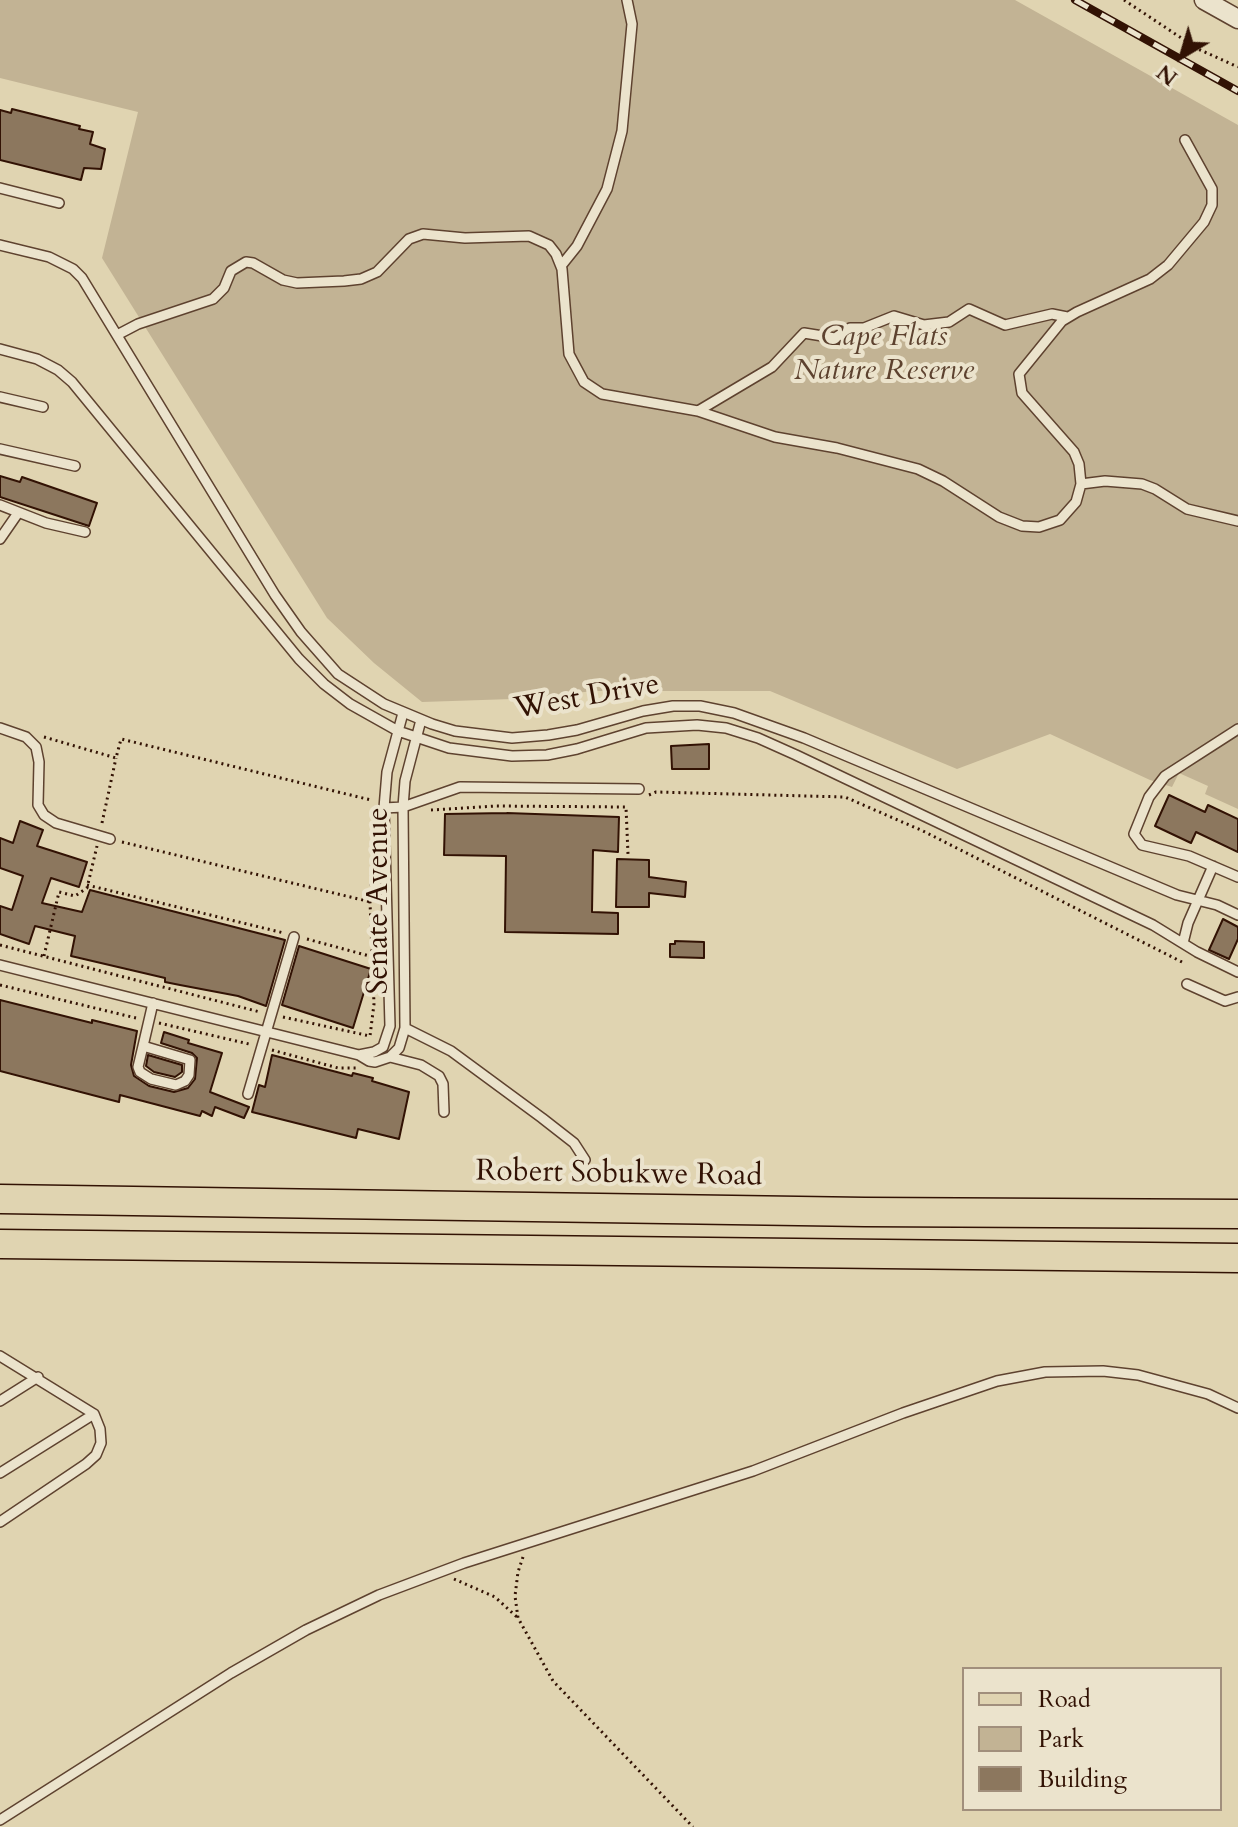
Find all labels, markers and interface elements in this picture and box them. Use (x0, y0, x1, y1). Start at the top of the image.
north arrow (1142, 16, 1222, 96)
text: N (1150, 57, 1184, 93)
park label: Cape Flats Nature Reserve (794, 320, 974, 390)
street label: West Drive (512, 668, 662, 728)
street label: Senate Avenue (362, 807, 398, 995)
street label: Robert Sobukwe Road (475, 1155, 763, 1195)
legend (962, 1667, 1222, 1811)
text: Road (1038, 1683, 1091, 1716)
text: Park (1038, 1723, 1084, 1756)
text: Building (1038, 1763, 1127, 1796)

